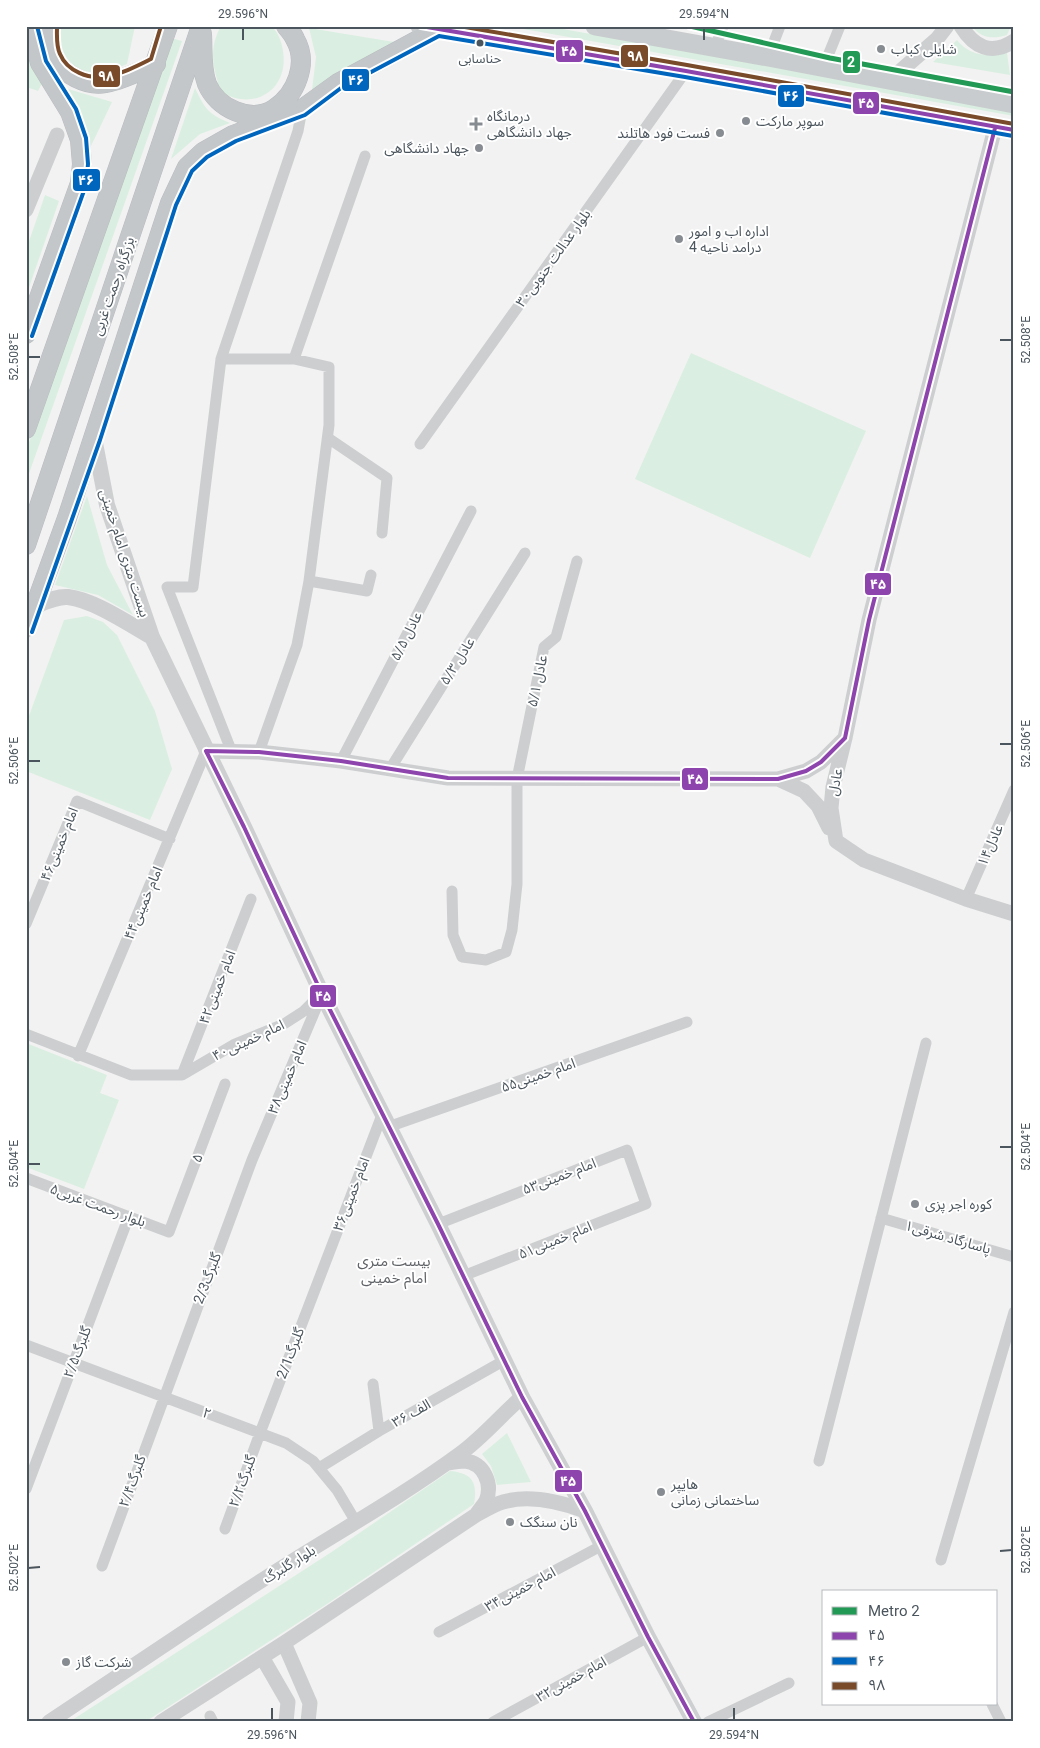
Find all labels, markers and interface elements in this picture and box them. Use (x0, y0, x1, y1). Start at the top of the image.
text: 29.596°N (218, 7, 268, 21)
text: 29.594°N (679, 7, 729, 21)
marker: حناسابی (475, 38, 485, 48)
line badge: ۴۵ (555, 39, 584, 63)
place label: شایلی کباب (891, 41, 957, 58)
text: ۴۵ (561, 43, 577, 59)
marker: شایلی کباب (875, 43, 887, 55)
line badge: ۹۸ (620, 44, 649, 68)
text: ۹۸ (627, 48, 643, 64)
line badge: 2 (842, 50, 861, 74)
place label: حناسابی (459, 51, 502, 67)
text: 2 (847, 54, 855, 70)
line badge: ۹۸ (92, 64, 121, 88)
text: ۹۸ (98, 68, 114, 84)
line badge: ۴۶ (341, 68, 370, 92)
text: ۴۶ (348, 72, 364, 88)
line badge: ۴۶ (777, 84, 805, 108)
text: ۴۶ (783, 88, 799, 104)
line badge: ۴۵ (852, 91, 880, 115)
text: ۴۵ (858, 95, 874, 111)
place label: درمانگاه جهاد دانشگاهی (487, 108, 572, 141)
place label: سوپر مارکت (756, 113, 824, 131)
marker: سوپر مارکت (740, 115, 752, 127)
marker: درمانگاه جهاد دانشگاهی (469, 117, 483, 131)
place label: فست فود هاتلند (617, 125, 710, 142)
marker: فست فود هاتلند (714, 127, 726, 139)
place label: جهاد دانشگاهی (384, 140, 469, 157)
marker: جهاد دانشگاهی (473, 142, 485, 154)
line badge: ۴۶ (72, 168, 101, 192)
text: ۴۶ (78, 172, 94, 188)
street label: بلوار عدالت جنوبی۳۰ (512, 206, 595, 310)
place label: اداره اب و امور درامد ناحیه 4 (688, 223, 769, 256)
marker: اداره اب و امور درامد ناحیه 4 (673, 233, 685, 245)
street label: بزرگراه رحمت غربی (89, 234, 138, 338)
text: 52.508°E (1019, 316, 1033, 364)
text: 52.508°E (7, 333, 21, 381)
street label: بیست متری امام خمینی (94, 487, 153, 620)
line badge: ۴۵ (864, 572, 892, 596)
text: ۴۵ (870, 576, 886, 592)
street label: عادل ۵/۵ (387, 609, 426, 664)
street label: عادل ۵/۳ (436, 634, 479, 688)
street label: عادل ۵/۱ (524, 654, 551, 709)
text: 52.506°E (1019, 720, 1033, 768)
text: 52.506°E (7, 737, 21, 785)
line badge: ۴۵ (681, 767, 709, 791)
street label: عادل (825, 767, 846, 797)
text: ۴۵ (687, 771, 703, 787)
street label: امام خمینی۴۶ (37, 805, 84, 884)
street label: عادل۱۴ (974, 822, 1007, 869)
street label: ۴۴امام خمینی (120, 864, 168, 943)
street label: امام خمینی۴۲ (196, 948, 241, 1027)
line badge: ۴۵ (309, 984, 337, 1008)
text: ۴۵ (315, 988, 331, 1004)
street label: امام خمینی۴۰ (209, 1016, 288, 1066)
street label: امام خمینی۳۸ (264, 1038, 312, 1117)
street label: امام خمینی۵۵ (499, 1055, 578, 1098)
text: 52.504°E (1019, 1123, 1033, 1171)
text: 52.504°E (7, 1140, 21, 1188)
street label: ۵ (188, 1151, 206, 1165)
street label: امام خمینی۳۶ (330, 1155, 375, 1234)
street label: امام خمینی۵۳ (520, 1155, 599, 1200)
street label: بلوار رحمت غربی۵ (48, 1180, 148, 1231)
place label: کوره اجر پزی (925, 1196, 992, 1214)
marker: کوره اجر پزی (909, 1198, 921, 1210)
street label: پاسارگاد شرقی۱ (903, 1217, 993, 1259)
street label: امام خمینی۵۱ (516, 1218, 595, 1265)
street label: 2/3گلبرگ (190, 1250, 225, 1306)
district label: بیست متری امام خمینی (357, 1252, 431, 1289)
street label: گلبرگ۲/۵ (60, 1324, 95, 1380)
street label: 2/1گلبرگ (273, 1325, 308, 1381)
street label: ۳۶ الف (389, 1396, 433, 1430)
street label: ۲ (200, 1404, 214, 1422)
street label: گلبرگ۲/۴ (115, 1453, 150, 1509)
street label: گلبرگ۲/۲ (225, 1453, 260, 1509)
line badge: ۴۵ (554, 1469, 583, 1493)
text: ۴۵ (560, 1473, 576, 1489)
place label: هایپر ساختمانی زمانی (670, 1476, 759, 1509)
marker: هایپر ساختمانی زمانی (655, 1486, 667, 1498)
place label: نان سنگک (520, 1514, 578, 1531)
marker: نان سنگک (504, 1516, 516, 1528)
text: 52.502°E (1019, 1526, 1033, 1574)
street label: بلوار گلبرگ (260, 1542, 319, 1587)
text: 52.502°E (7, 1544, 21, 1592)
street label: امام خمینی۳۴ (482, 1564, 559, 1617)
legend (822, 1590, 998, 1706)
text: Metro 2 (868, 1602, 920, 1620)
text: ۴۵ (868, 1626, 885, 1644)
text: ۴۶ (868, 1652, 885, 1670)
street label: امام خمینی۳۲ (533, 1653, 610, 1707)
place label: شرکت گاز (75, 1654, 132, 1671)
marker: شرکت گاز (60, 1656, 72, 1668)
text: ۹۸ (868, 1676, 886, 1694)
text: 29.596°N (247, 1728, 297, 1742)
text: 29.594°N (709, 1728, 759, 1742)

